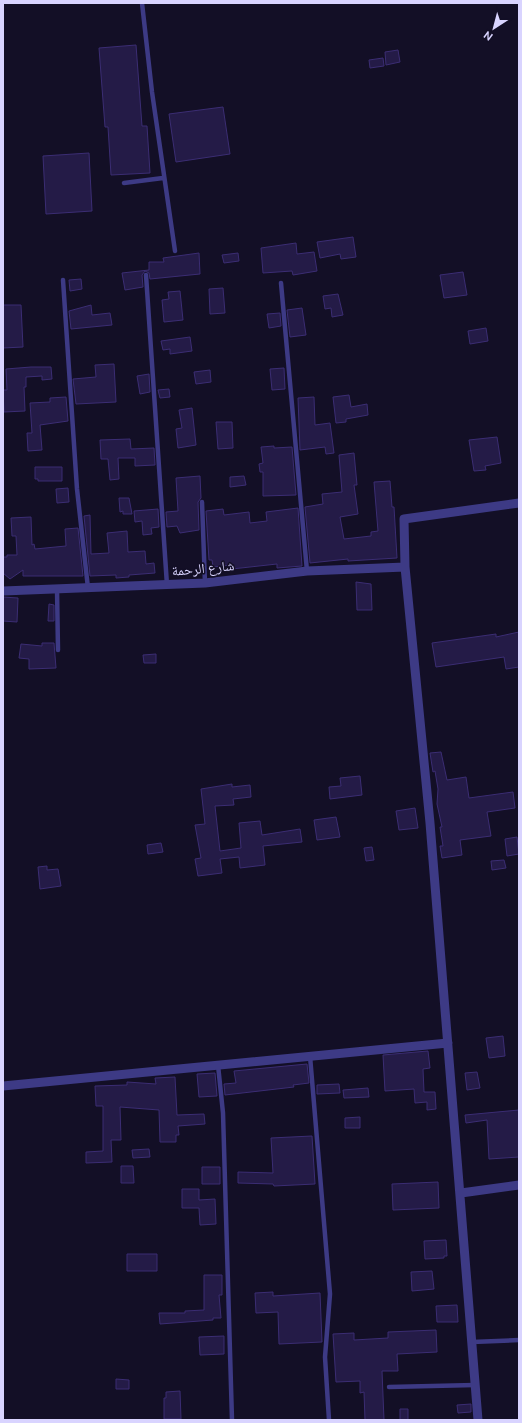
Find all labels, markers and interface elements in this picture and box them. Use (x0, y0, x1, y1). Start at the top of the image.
north arrow (474, 8, 514, 48)
text: N (481, 29, 495, 43)
street label: شارع الرحمة (171, 557, 235, 581)

